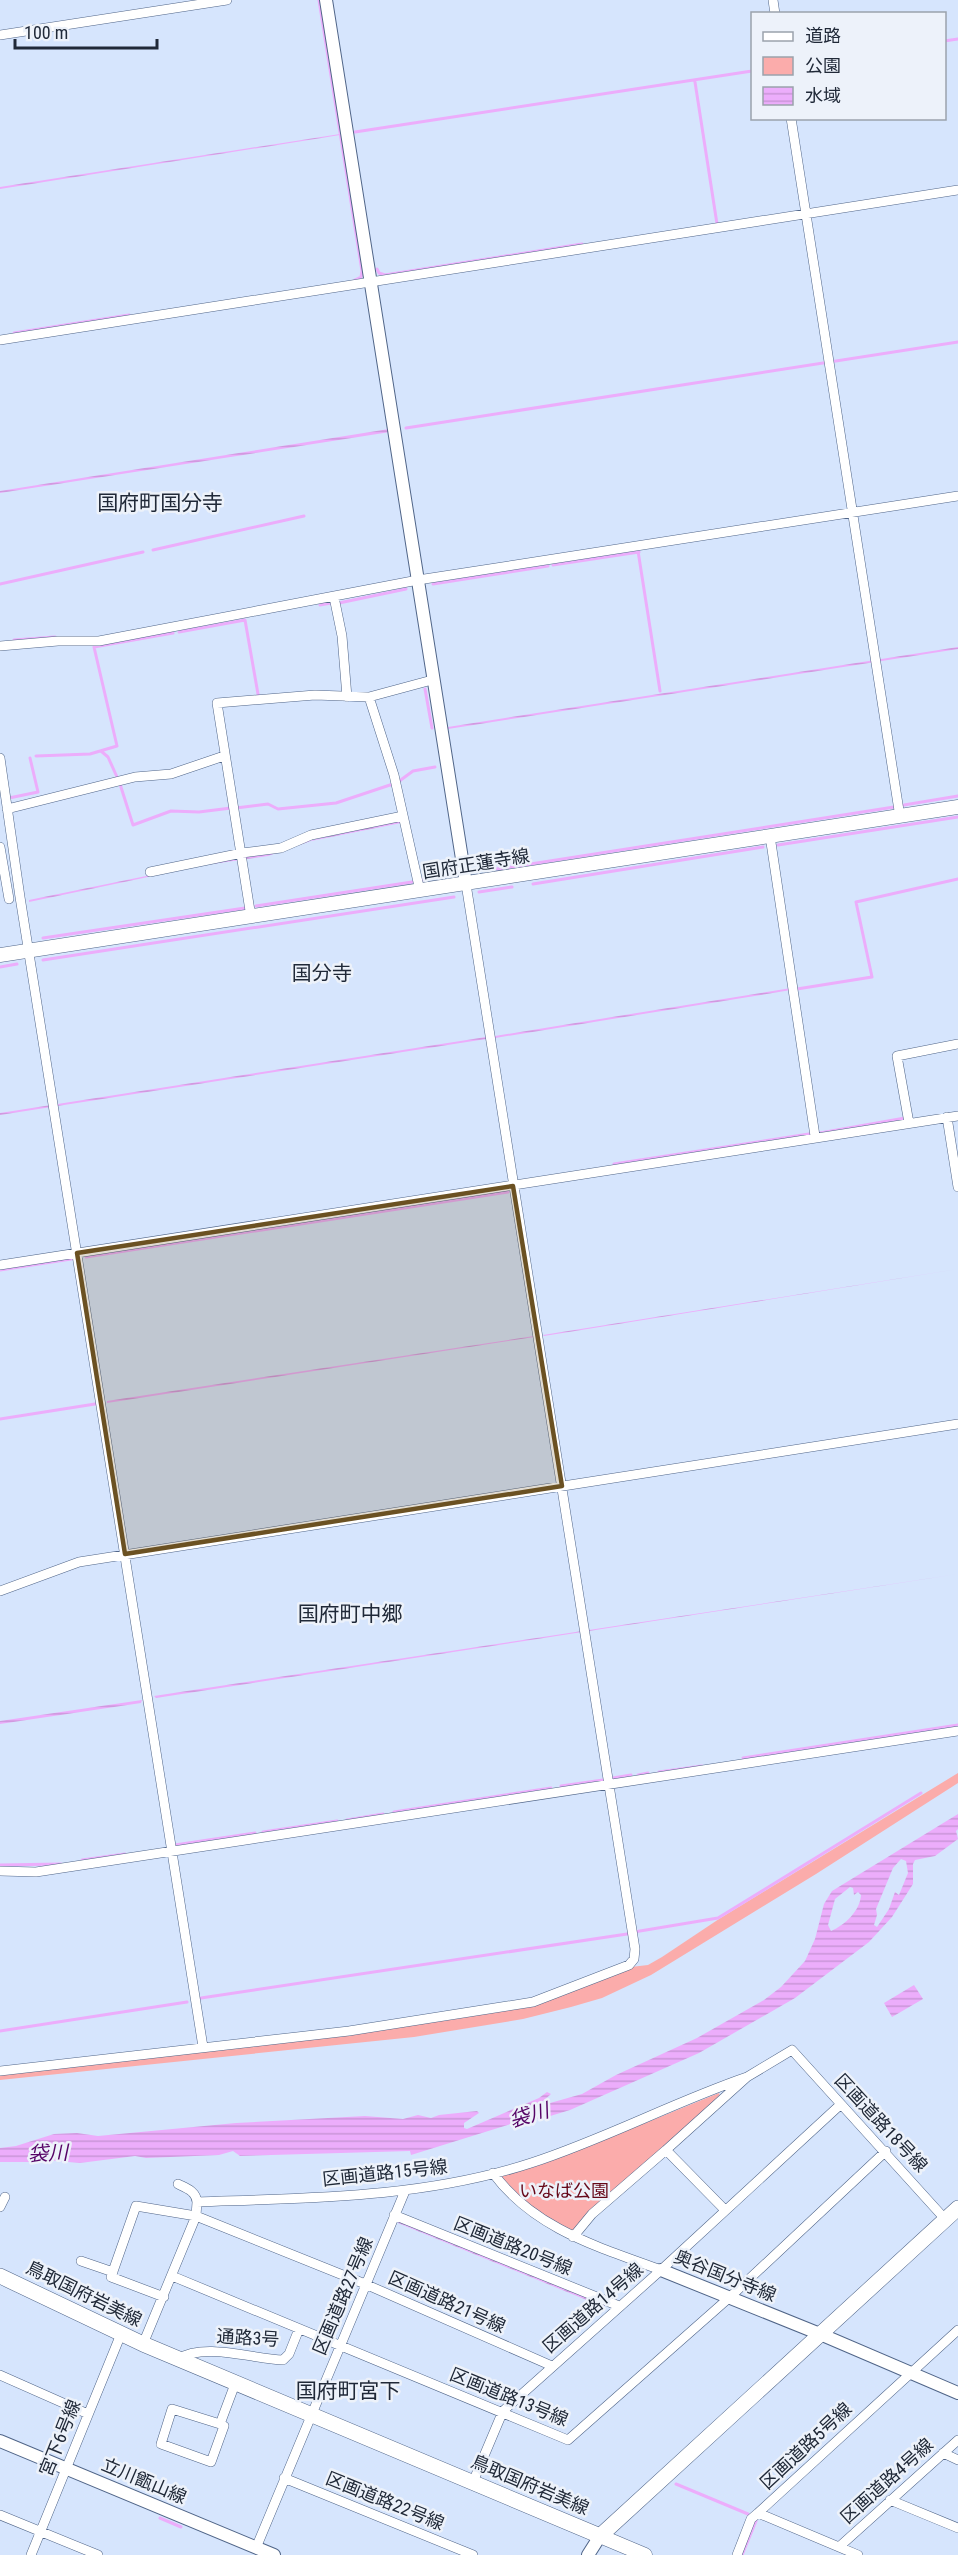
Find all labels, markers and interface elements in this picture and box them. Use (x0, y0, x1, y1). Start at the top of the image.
scale bar (15, 12, 158, 50)
legend (751, 12, 946, 120)
text: 100 m (24, 22, 68, 43)
text: 道路 (805, 25, 841, 46)
text: 公園 (805, 55, 841, 76)
text: 水域 (805, 85, 841, 106)
district label: 国府町国分寺 (97, 491, 223, 515)
street label: 国府正蓮寺線 (421, 845, 531, 882)
district label: 国分寺 (292, 961, 352, 985)
district label: 国府町中郷 (298, 1602, 403, 1626)
street label: 区画道路18号線 (831, 2070, 932, 2176)
water label: 袋川 (506, 2097, 553, 2132)
water label: 袋川 (28, 2140, 70, 2166)
street label: 区画道路15号線 (321, 2155, 449, 2190)
park label: いなば公園 (519, 2180, 609, 2201)
street label: 区画道路20号線 (451, 2212, 575, 2279)
street label: 区画道路27号線 (308, 2234, 377, 2358)
street label: 奥谷国分寺線 (671, 2246, 779, 2306)
street label: 鳥取国府岩美線 (23, 2256, 145, 2331)
street label: 区画道路14号線 (538, 2258, 647, 2357)
street label: 区画道路21号線 (385, 2266, 509, 2337)
street label: 通路3号 (216, 2325, 280, 2350)
street label: 区画道路13号線 (447, 2363, 571, 2430)
district label: 国府町宮下 (296, 2379, 401, 2403)
street label: 宮下6号線 (35, 2396, 84, 2479)
street label: 区画道路5号線 (756, 2398, 856, 2493)
street label: 区画道路4号線 (836, 2434, 937, 2528)
street label: 鳥取国府岩美線 (468, 2450, 592, 2519)
street label: 立川甑山線 (99, 2453, 190, 2508)
street label: 区画道路22号線 (323, 2467, 447, 2534)

